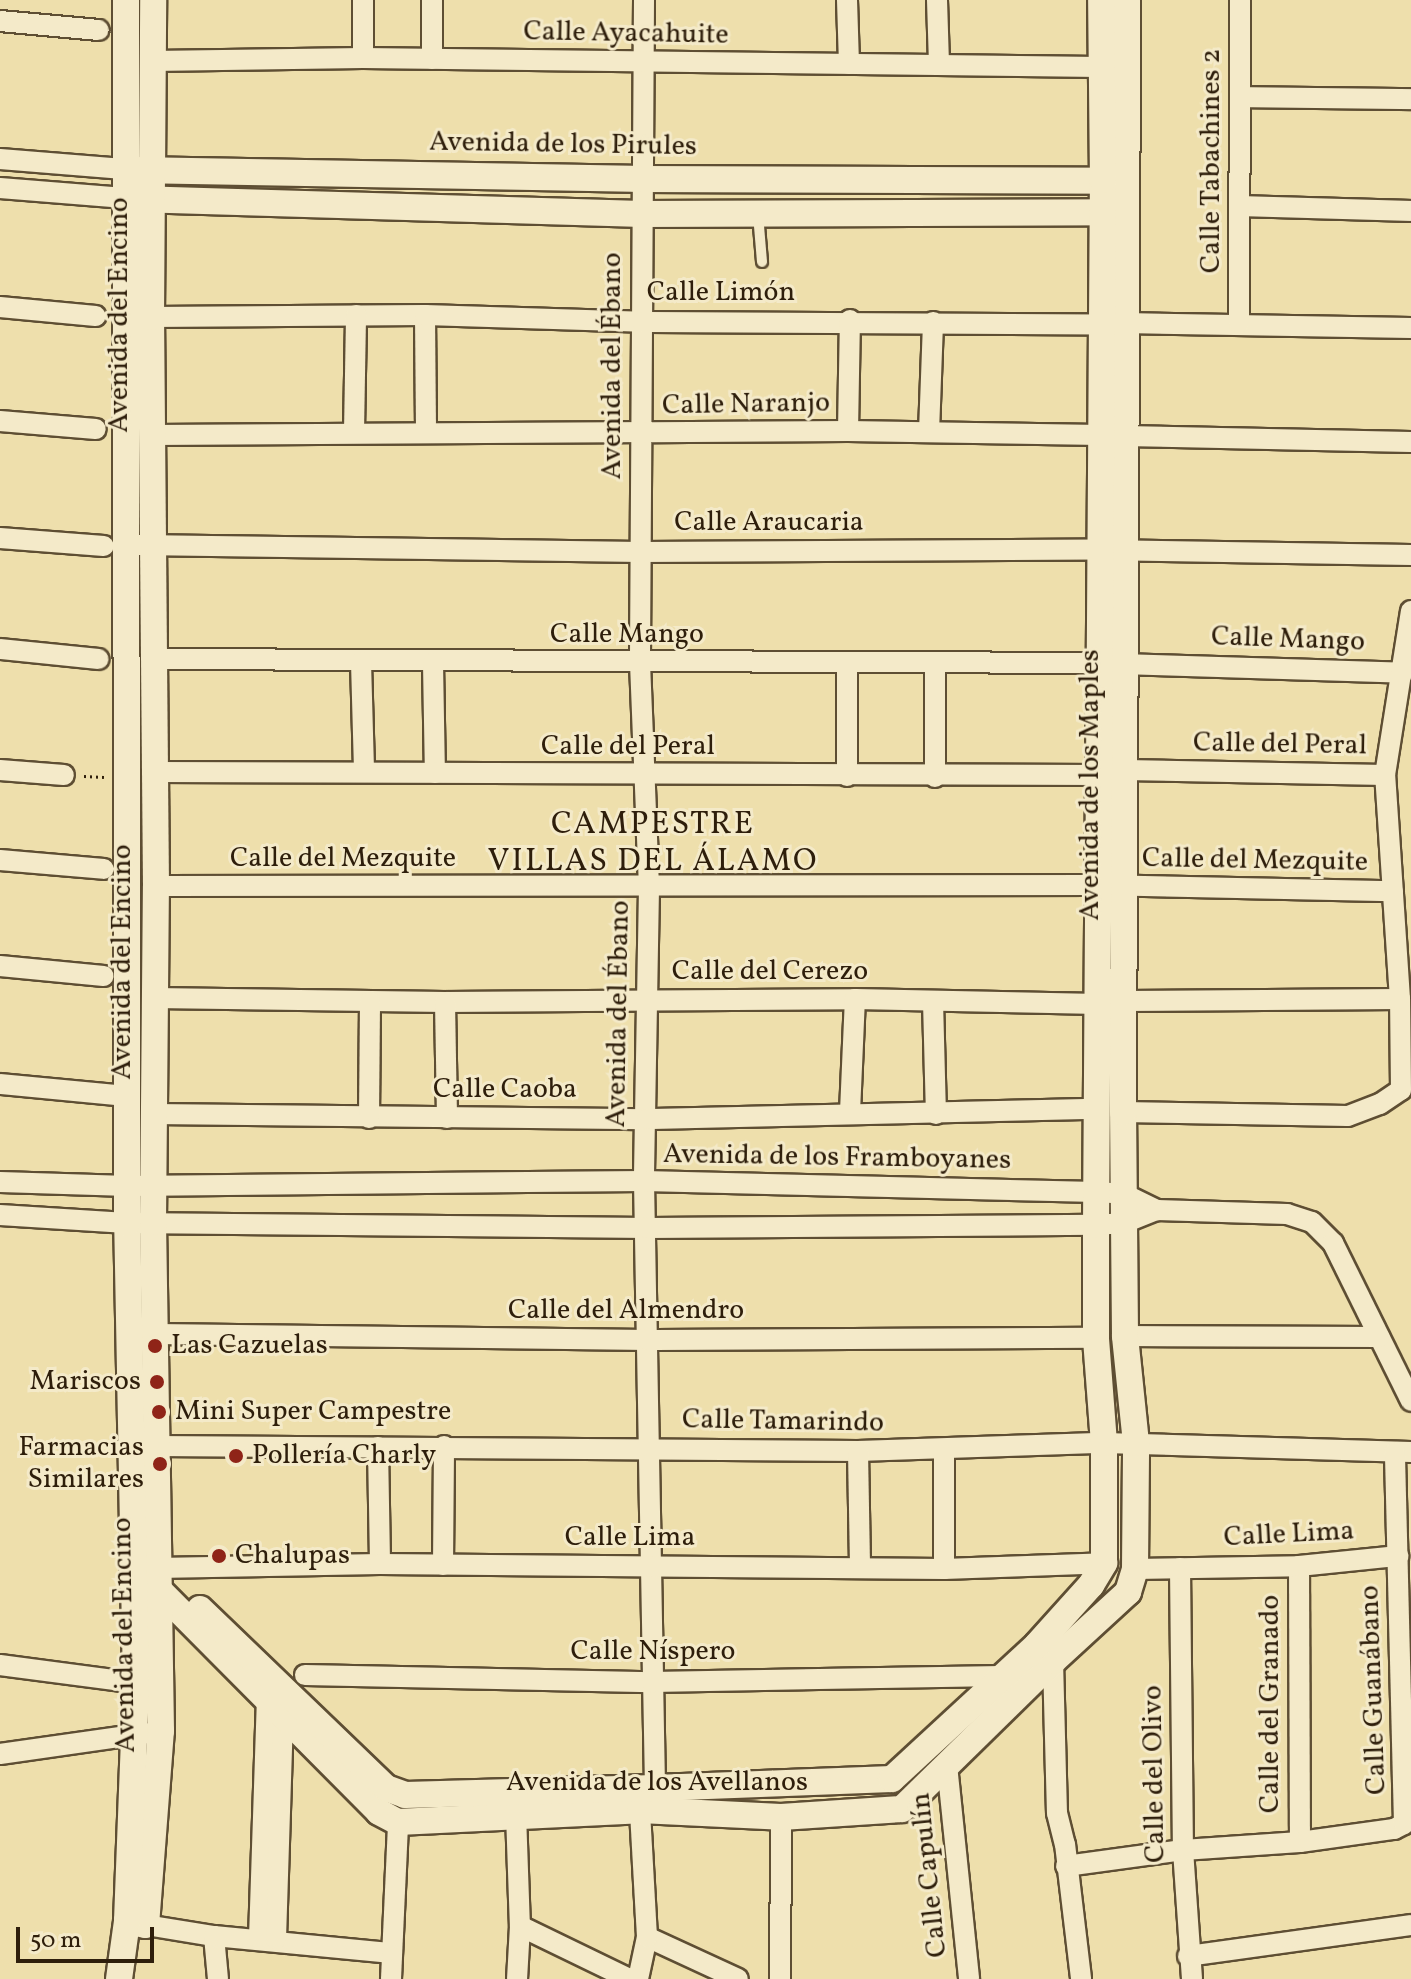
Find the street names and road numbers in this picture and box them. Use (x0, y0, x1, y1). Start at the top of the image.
street label: Calle Ayacahuite (523, 15, 729, 53)
street label: Calle Tabachines 2 (1195, 48, 1229, 274)
street label: Avenida de los Pirules (429, 126, 697, 164)
street label: Avenida del Encino (103, 197, 137, 433)
street label: Avenida del Ébano (596, 252, 630, 480)
street label: Calle Limón (647, 276, 795, 310)
street label: Calle Naranjo (662, 387, 830, 423)
street label: Calle Araucaria (674, 506, 864, 540)
street label: Calle Mango (550, 618, 704, 652)
street label: Calle Mango (1211, 621, 1365, 659)
street label: Avenida de los Maples (1074, 649, 1108, 921)
street label: Calle del Peral (1193, 727, 1367, 763)
street label: Calle del Peral (541, 730, 715, 764)
street label: Calle del Mezquite (230, 842, 456, 876)
street label: Calle del Mezquite (1142, 842, 1368, 880)
street label: Avenida del Encino (106, 844, 140, 1080)
street label: Avenida del Ébano (600, 900, 638, 1128)
street label: Calle del Cerezo (672, 955, 868, 989)
street label: Calle Caoba (433, 1073, 577, 1107)
street label: Avenida de los Framboyanes (663, 1138, 1011, 1178)
street label: Calle del Almendro (508, 1294, 744, 1328)
street label: Calle Tamarindo (681, 1403, 885, 1441)
street label: Calle Lima (1223, 1515, 1355, 1555)
street label: Avenida del Encino (106, 1517, 144, 1753)
street label: Calle Lima (565, 1521, 695, 1555)
street label: Calle Guanábano (1354, 1585, 1394, 1795)
street label: Calle del Granado (1254, 1595, 1288, 1813)
street label: Calle Níspero (571, 1635, 735, 1669)
street label: Calle del Olivo (1137, 1685, 1173, 1863)
street label: Avenida de los Avellanos (506, 1766, 808, 1800)
street label: Calle Capulín (905, 1791, 955, 1959)

